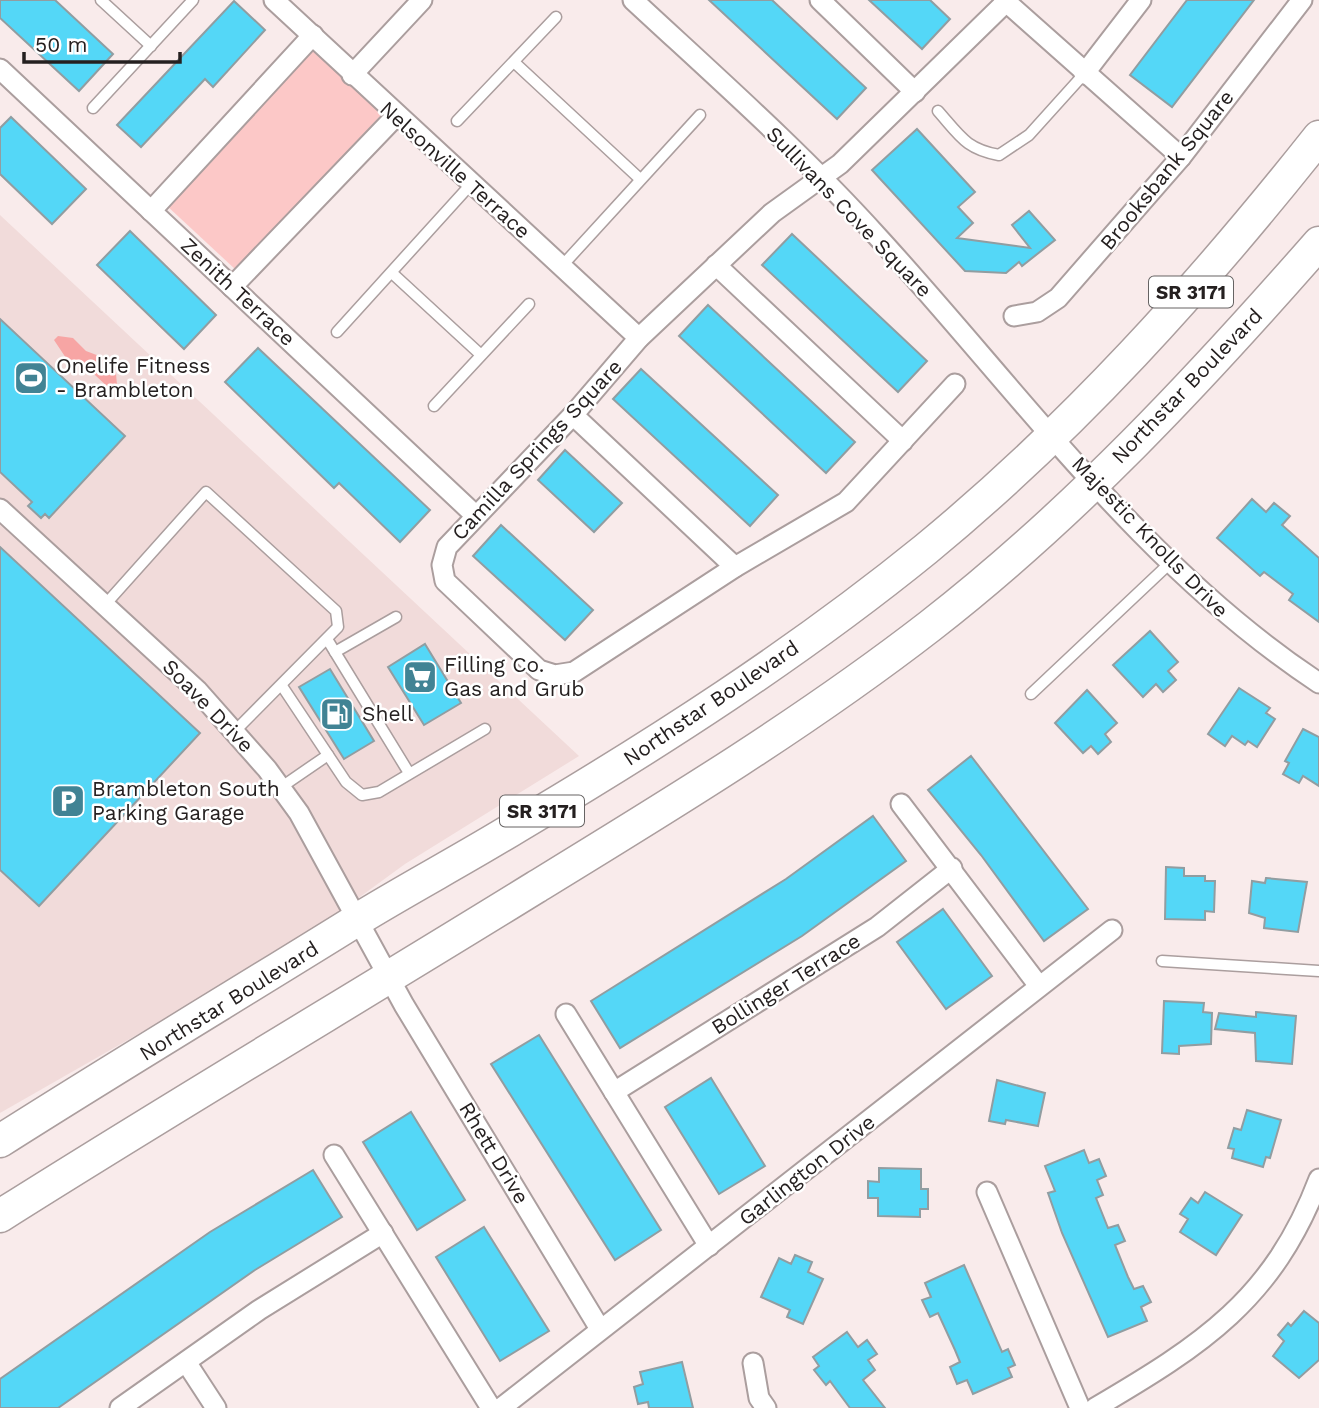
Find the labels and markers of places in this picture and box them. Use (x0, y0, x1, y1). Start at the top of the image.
place label: Onelife Fitness - Brambleton (56, 353, 210, 402)
sports icon: Onelife Fitness - Brambleton (12, 359, 50, 397)
place label: Filling Co. Gas and Grub (444, 652, 584, 701)
supermarket icon: Filling Co. Gas and Grub (401, 658, 439, 696)
fuel station icon: Shell (318, 695, 356, 733)
place label: Shell (362, 701, 414, 726)
place label: Brambleton South Parking Garage (92, 776, 280, 825)
parking icon: Brambleton South Parking Garage (49, 782, 87, 820)

